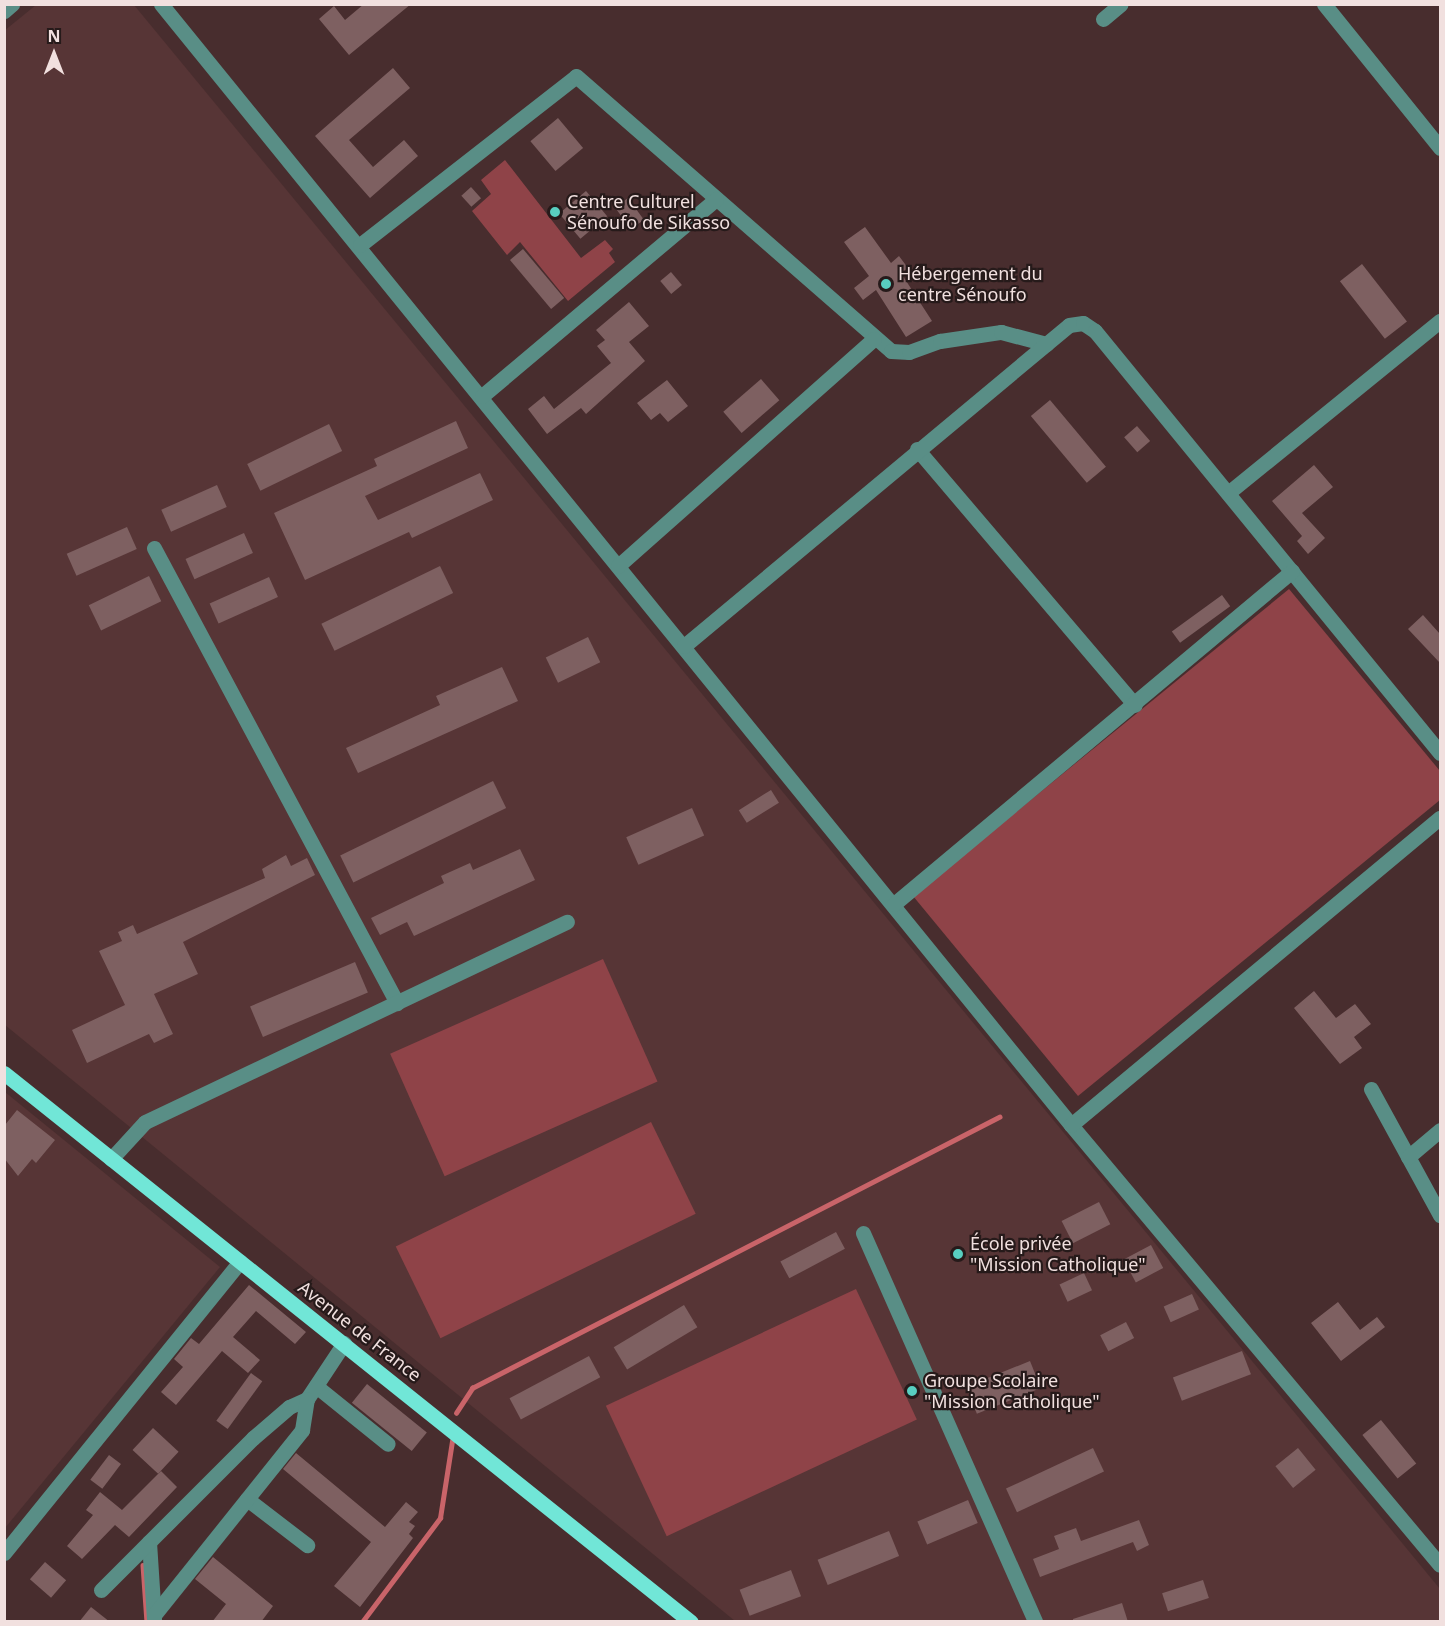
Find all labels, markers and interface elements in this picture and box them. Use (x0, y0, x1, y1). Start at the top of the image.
north arrow (24, 24, 84, 84)
text: N (47, 25, 61, 47)
place label: Centre Culturel Sénoufo de Sikasso (567, 191, 730, 234)
marker: Centre Culturel Sénoufo de Sikasso (548, 205, 562, 219)
place label: Hébergement du centre Sénoufo (898, 263, 1043, 306)
marker: Hébergement du centre Sénoufo (879, 277, 893, 291)
place label: École privée "Mission Catholique" (970, 1233, 1146, 1276)
marker: École privée "Mission Catholique" (951, 1247, 965, 1261)
street label: Avenue de France (294, 1276, 426, 1386)
place label: Groupe Scolaire "Mission Catholique" (924, 1370, 1100, 1412)
marker: Groupe Scolaire "Mission Catholique" (905, 1384, 919, 1398)

